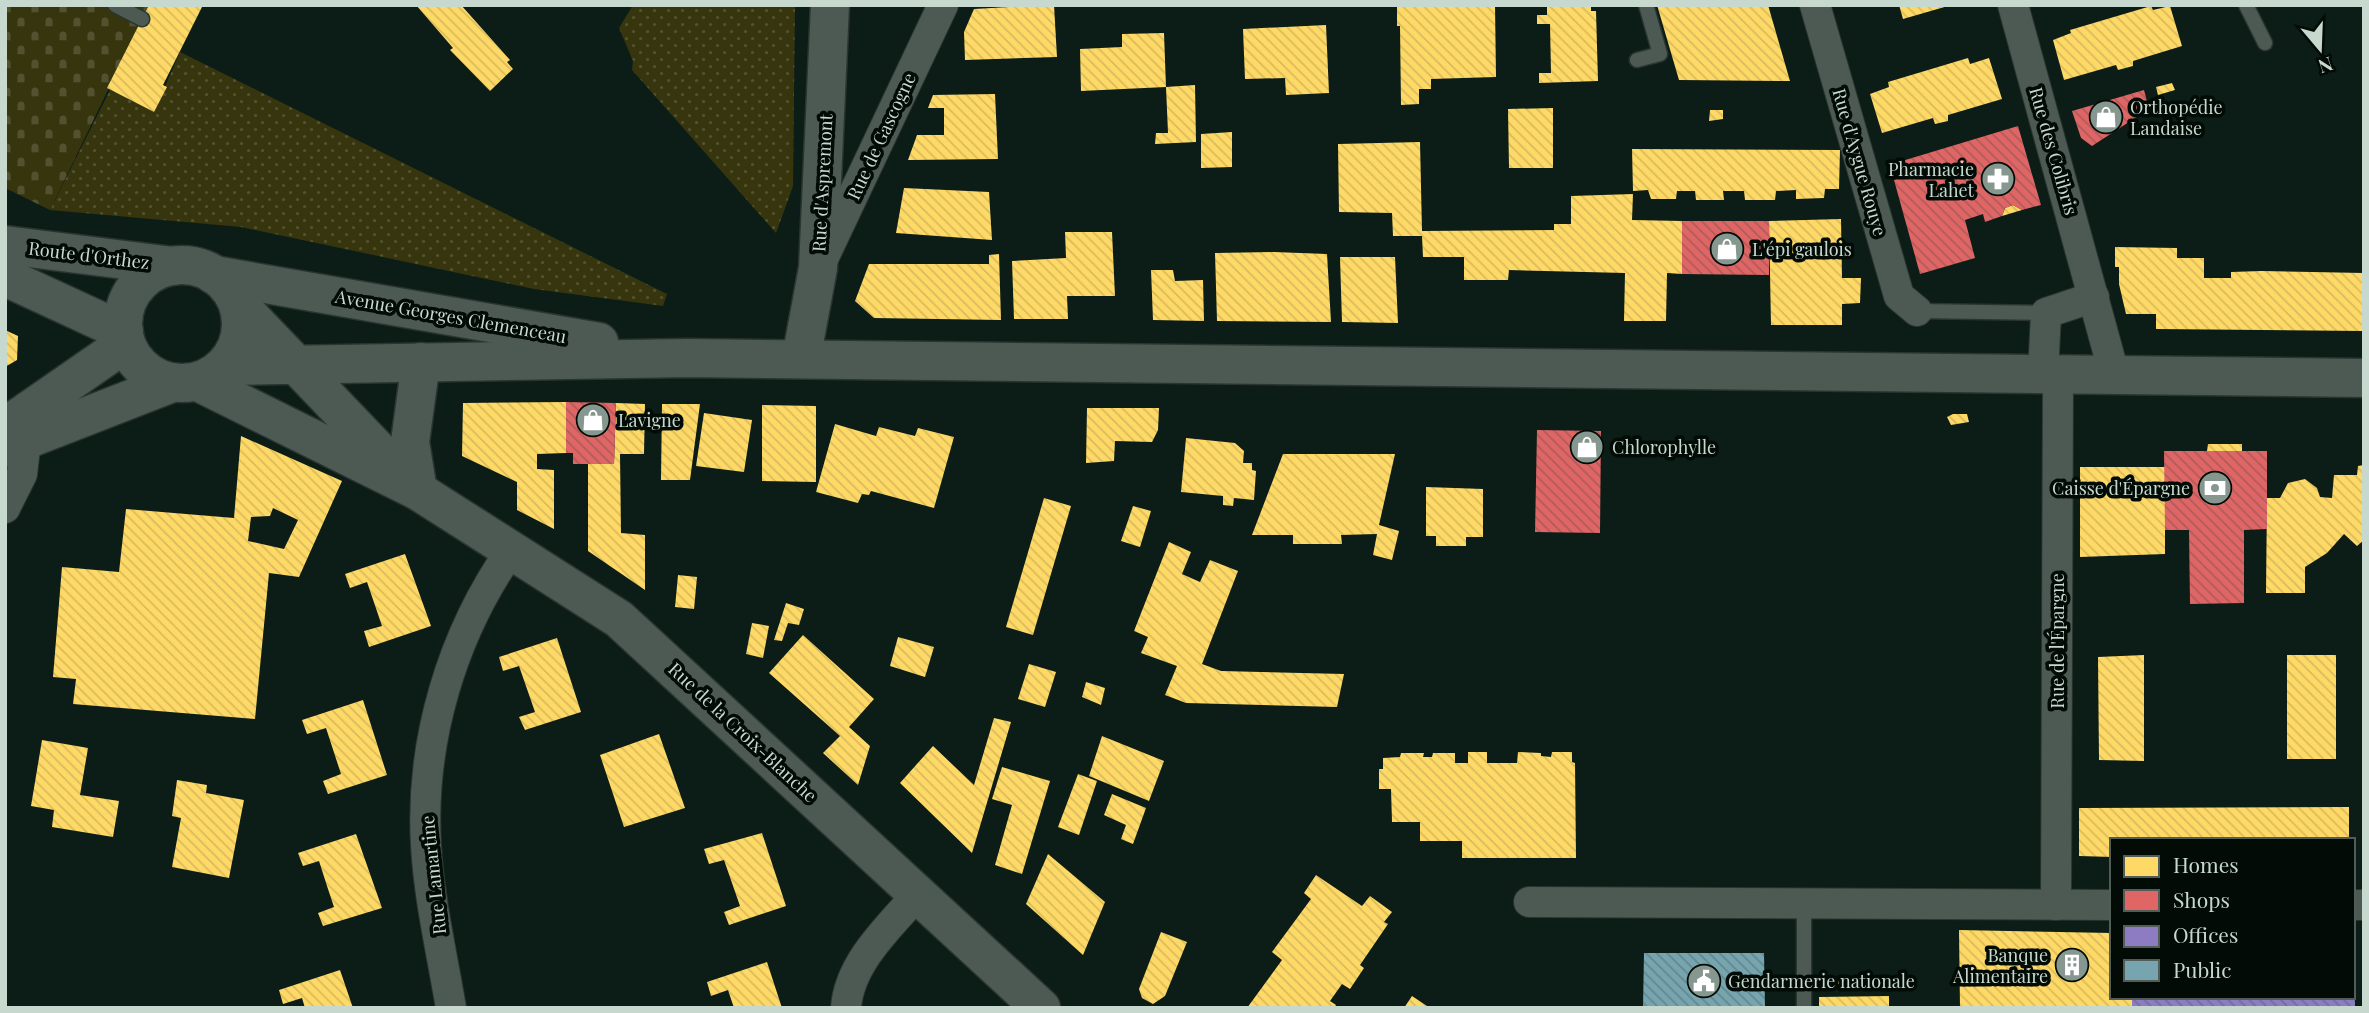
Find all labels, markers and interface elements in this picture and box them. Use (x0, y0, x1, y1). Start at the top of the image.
north arrow (2285, 14, 2355, 84)
text: N (2315, 51, 2337, 81)
street label: Rue de Gascogne (841, 69, 921, 203)
street label: Rue des Colibris (2024, 84, 2084, 218)
street label: Rue d'Aygue Rouye (1827, 85, 1893, 239)
place label: Orthopédie Landaise (2130, 95, 2223, 140)
shop icon: Orthopédie Landaise (2087, 98, 2125, 136)
street label: Rue d'Aspremont (806, 113, 838, 253)
place label: Pharmacie Lahet (1888, 157, 1975, 202)
pharmacy icon: Pharmacie Lahet (1979, 160, 2017, 198)
shop icon: L'épi gaulois (1708, 230, 1746, 268)
street label: Route d'Orthez (27, 236, 151, 274)
place label: L'épi gaulois (1752, 237, 1852, 261)
street label: Avenue Georges Clemenceau (333, 284, 569, 348)
shop icon: Lavigne (574, 401, 612, 439)
place label: Lavigne (618, 408, 681, 432)
shop icon: Chlorophylle (1568, 428, 1606, 466)
place label: Chlorophylle (1612, 435, 1716, 459)
bank icon: Caisse d'Épargne (2196, 469, 2234, 507)
place label: Caisse d'Épargne (2052, 476, 2190, 500)
street label: Rue de l'Épargne (2045, 573, 2069, 709)
street label: Rue de la Croix-Blanche (664, 657, 822, 807)
street label: Rue Lamartine (415, 814, 451, 936)
legend (2110, 838, 2355, 999)
text: Homes (2173, 850, 2239, 878)
text: Shops (2173, 885, 2230, 913)
text: Offices (2173, 920, 2238, 948)
place label: Banque Alimentaire (1952, 943, 2048, 988)
building icon: Banque Alimentaire (2053, 946, 2091, 984)
text: Public (2173, 955, 2231, 983)
public building icon: Gendarmerie nationale (1685, 962, 1723, 1000)
place label: Gendarmerie nationale (1728, 969, 1915, 993)

